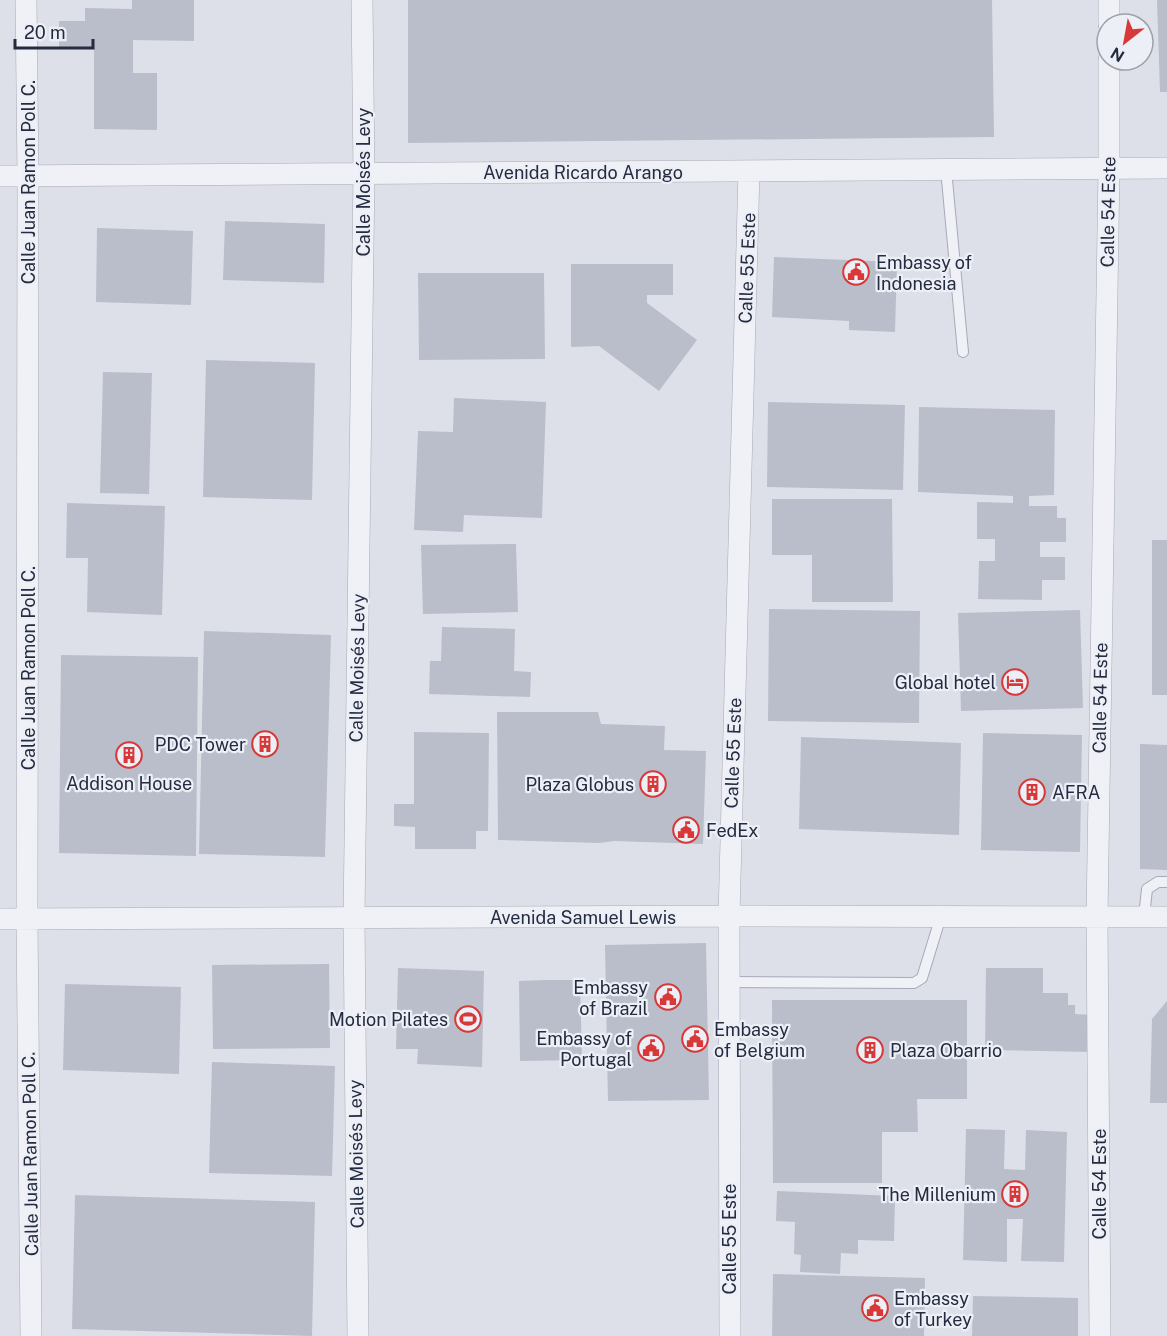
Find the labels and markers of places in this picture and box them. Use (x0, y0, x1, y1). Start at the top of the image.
place label: Embassy of Indonesia (876, 252, 972, 294)
public building icon: Embassy of Indonesia (841, 257, 871, 287)
hotel icon: Global hotel (1000, 667, 1030, 697)
place label: Global hotel (895, 672, 996, 693)
building icon: PDC Tower (250, 729, 280, 759)
place label: PDC Tower (155, 734, 246, 755)
building icon: Addison House (114, 740, 144, 770)
building icon: Plaza Globus (638, 769, 668, 799)
place label: Addison House (66, 773, 192, 794)
place label: Plaza Globus (526, 774, 634, 795)
building icon: AFRA (1017, 777, 1047, 807)
place label: AFRA (1052, 782, 1101, 803)
public building icon: FedEx (671, 815, 701, 845)
place label: FedEx (706, 820, 759, 841)
place label: Embassy of Brazil (573, 977, 648, 1019)
public building icon: Embassy of Brazil (653, 982, 683, 1012)
sports icon: Motion Pilates (453, 1004, 483, 1034)
place label: Motion Pilates (329, 1009, 448, 1030)
place label: Embassy of Belgium (714, 1019, 805, 1061)
public building icon: Embassy of Belgium (680, 1024, 710, 1054)
place label: Embassy of Portugal (536, 1028, 632, 1070)
public building icon: Embassy of Portugal (636, 1033, 666, 1063)
building icon: Plaza Obarrio (855, 1035, 885, 1065)
place label: Plaza Obarrio (890, 1040, 1002, 1061)
building icon: The Millenium (1000, 1179, 1030, 1209)
place label: The Millenium (879, 1184, 996, 1205)
place label: Embassy of Turkey (894, 1288, 972, 1330)
public building icon: Embassy of Turkey (860, 1293, 890, 1323)

